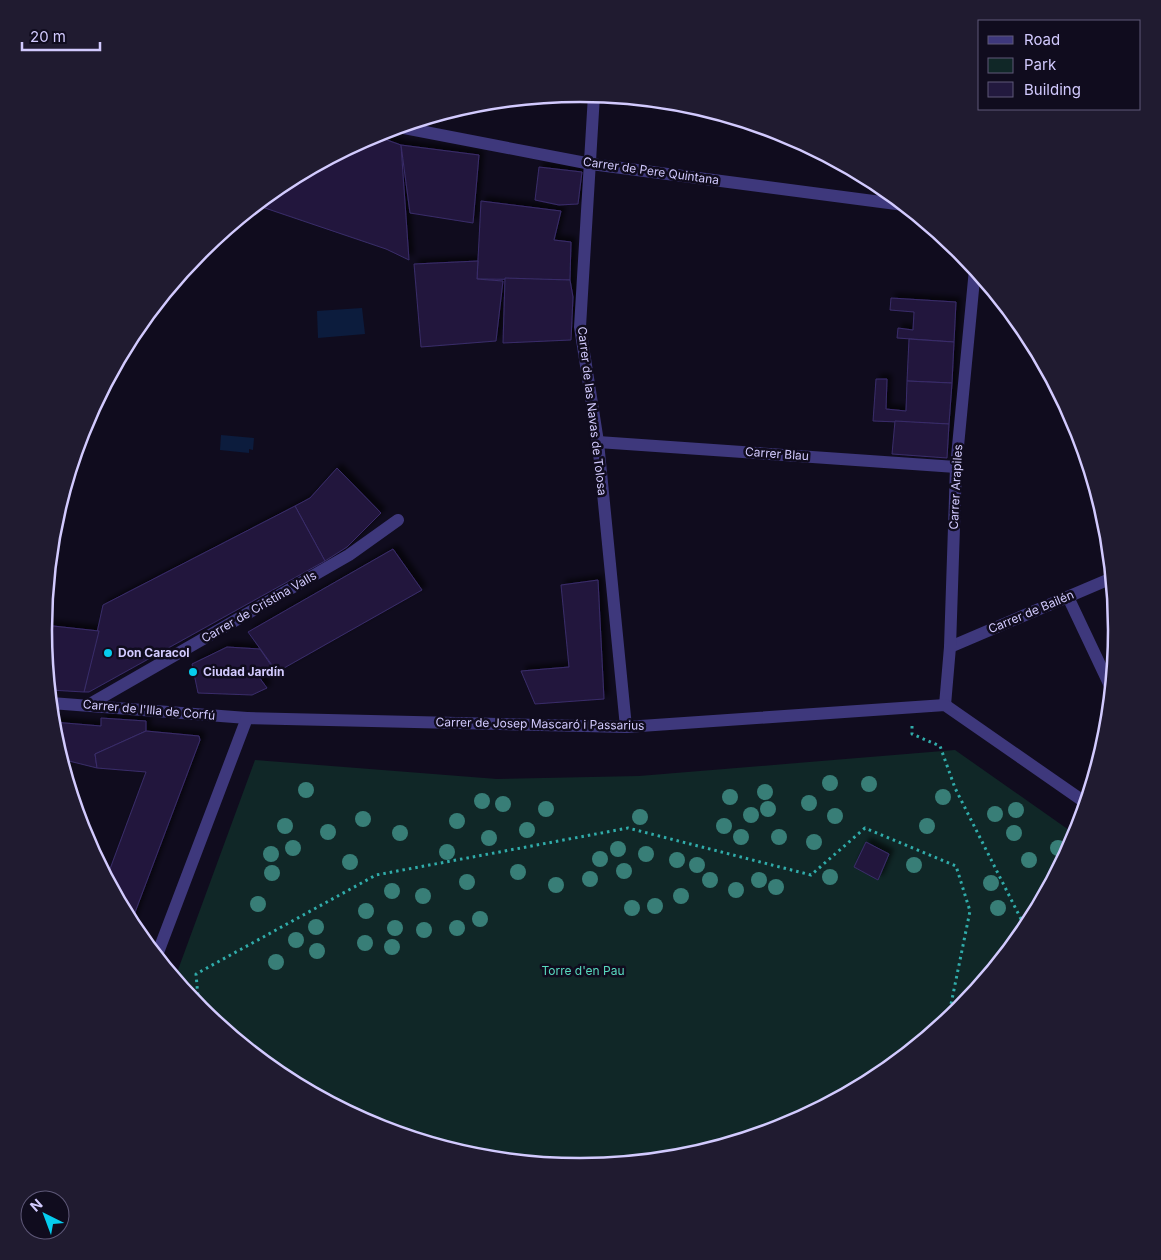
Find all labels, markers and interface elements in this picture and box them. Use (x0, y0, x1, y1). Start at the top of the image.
scale bar (22, 20, 100, 52)
legend (978, 20, 1141, 110)
text: 20 m (30, 27, 66, 46)
text: Road (1024, 30, 1060, 49)
text: Park (1024, 55, 1057, 74)
text: Building (1024, 80, 1081, 99)
street label: Carrer de Pere Quintana (582, 154, 720, 187)
street label: Carrer de las Navas de Tolosa (575, 326, 610, 496)
street label: Carrer Blau (745, 444, 809, 463)
street label: Carrer Arapiles (946, 444, 965, 530)
street label: Carrer de Cristina Valls (199, 567, 319, 646)
street label: Carrer de Bailén (986, 587, 1076, 636)
place label: Don Caracol (118, 645, 190, 660)
marker: Don Caracol (102, 647, 114, 659)
place label: Ciudad Jardín (203, 664, 284, 679)
marker: Ciudad Jardín (187, 666, 199, 678)
street label: Carrer de l'Illa de Corfú (82, 696, 216, 723)
street label: Carrer de Josep Mascaró i Passarius (435, 714, 645, 733)
park label: Torre d'en Pau (541, 963, 625, 978)
north arrow (20, 1190, 70, 1240)
text: N (26, 1195, 46, 1215)

